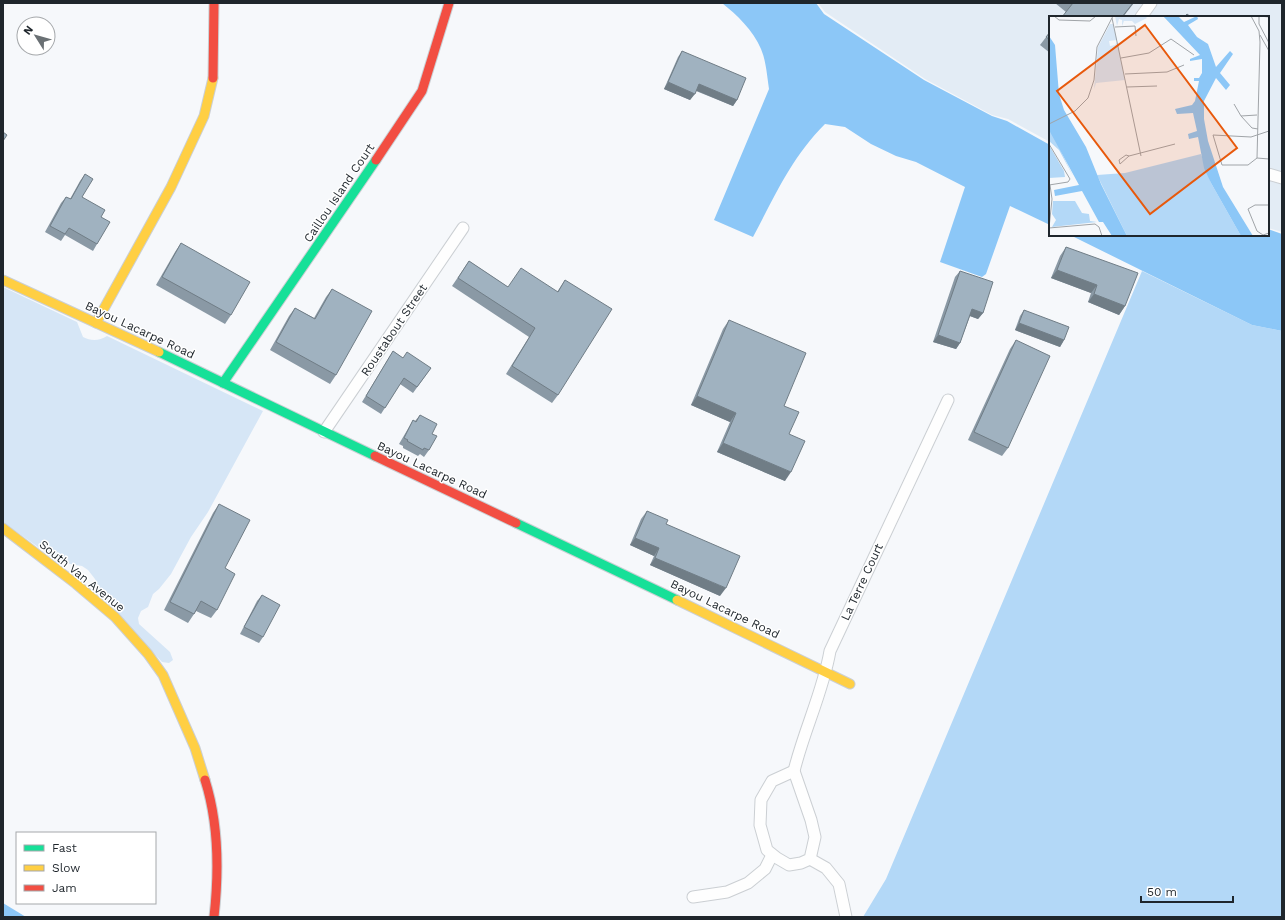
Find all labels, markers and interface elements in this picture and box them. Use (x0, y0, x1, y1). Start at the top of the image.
north arrow (16, 16, 56, 56)
inset map (1049, 16, 1269, 236)
text: N (21, 23, 36, 37)
street label: Caillou Island Court (301, 141, 377, 245)
street label: Roustabout Street (358, 281, 430, 379)
street label: Bayou Lacarpe Road (83, 298, 197, 362)
street label: Bayou Lacarpe Road (375, 438, 489, 502)
street label: South Van Avenue (36, 537, 128, 615)
street label: La Terre Court (838, 541, 886, 623)
street label: Bayou Lacarpe Road (668, 577, 782, 641)
legend (16, 832, 156, 904)
text: Fast (52, 841, 77, 855)
text: Slow (52, 861, 80, 875)
scale bar (1141, 878, 1233, 904)
text: Jam (52, 881, 77, 895)
text: 50 m (1147, 885, 1177, 899)

